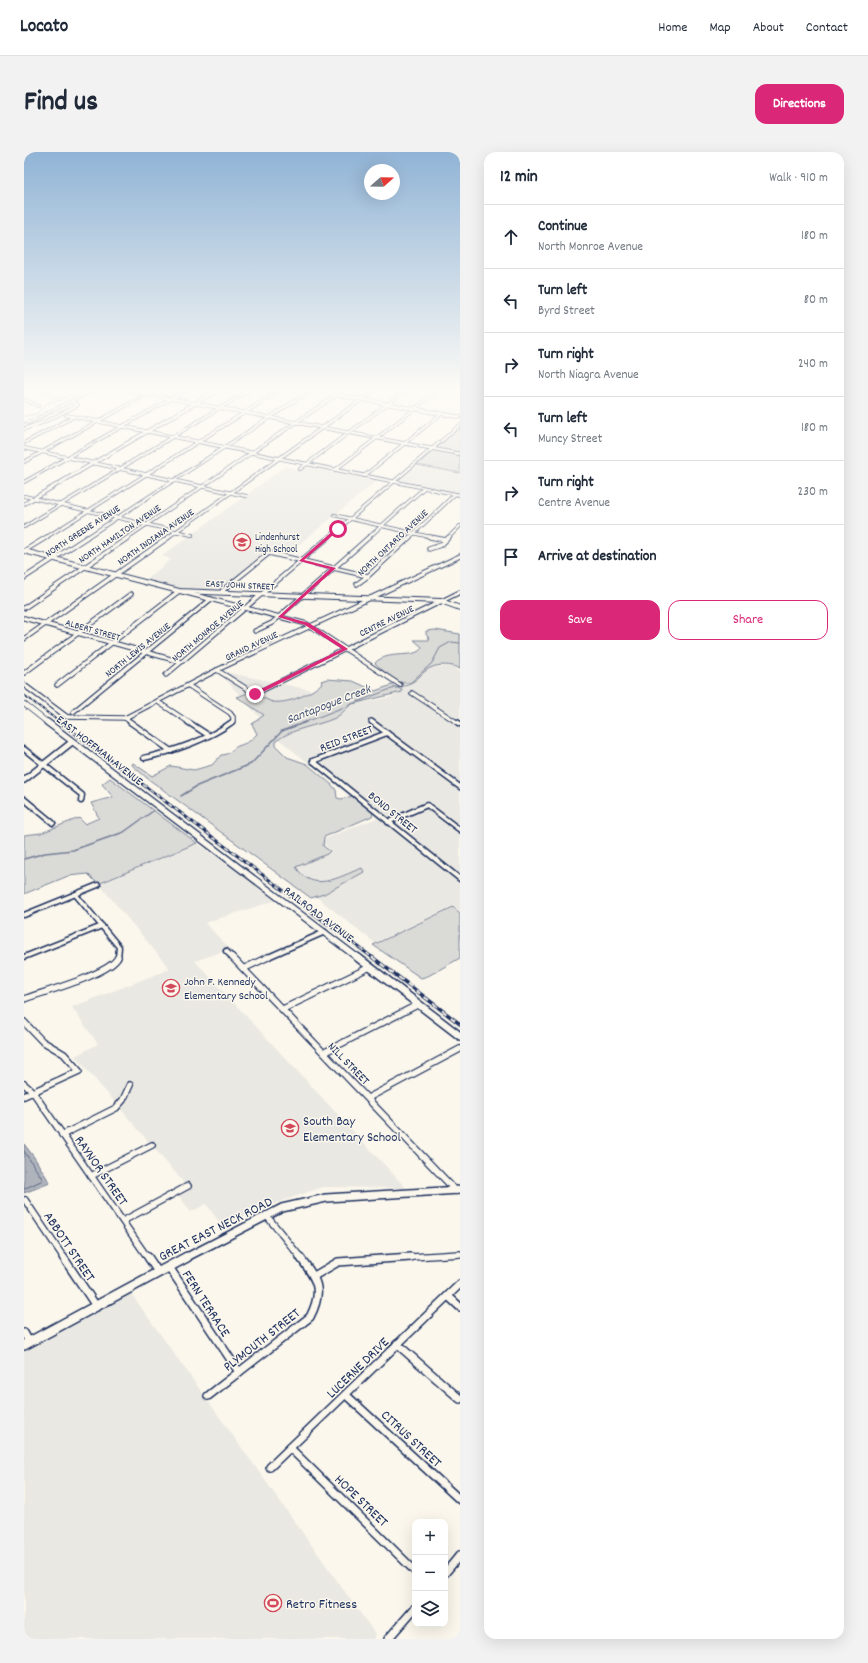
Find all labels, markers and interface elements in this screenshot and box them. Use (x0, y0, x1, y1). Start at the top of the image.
text: Locato (20, 14, 68, 41)
text: Home (658, 18, 687, 38)
text: Map (709, 18, 731, 38)
text: About (753, 18, 784, 38)
text: Contact (806, 18, 848, 38)
text: Find us (24, 84, 98, 124)
button: Directions (755, 84, 844, 124)
north arrow (364, 164, 400, 200)
text: 12 min (500, 166, 538, 190)
text: Walk · 910 m (769, 169, 828, 188)
text: Continue (538, 216, 587, 238)
icon: ahead (500, 226, 522, 248)
text: 180 m (801, 227, 828, 246)
text: North Monroe Avenue (538, 238, 643, 257)
text: Turn left (538, 280, 587, 302)
icon: left (500, 290, 522, 312)
text: 80 m (804, 291, 828, 310)
text: Byrd Street (538, 302, 595, 321)
text: Turn right (538, 344, 594, 366)
icon: right (500, 354, 522, 376)
text: 240 m (798, 355, 828, 374)
text: North Niagra Avenue (538, 366, 639, 385)
text: Turn left (538, 408, 587, 430)
icon: left (500, 418, 522, 440)
text: 180 m (801, 419, 828, 438)
text: Muncy Street (538, 430, 602, 449)
text: Turn right (538, 472, 594, 494)
icon: right (500, 482, 522, 504)
text: 230 m (798, 483, 828, 502)
text: Centre Avenue (538, 494, 610, 513)
street label: NORTH GREENE AVENUE (43, 502, 124, 561)
street label: NORTH HAMILTON AVENUE (76, 502, 164, 567)
street label: NORTH INDIANA AVENUE (115, 506, 198, 569)
street label: NORTH ONTARIO AVENUE (355, 507, 432, 580)
route start (329, 520, 347, 538)
place label: Lindenhurst High School (255, 531, 300, 557)
school or university icon: Lindenhurst High School (232, 532, 252, 552)
icon: arrive (500, 546, 522, 568)
text: Arrive at destination (538, 546, 656, 568)
street label: EAST JOHN STREET (205, 577, 275, 595)
street label: NORTH MONROE AVENUE (169, 597, 248, 666)
button: Save (500, 600, 660, 640)
button: Share (668, 600, 828, 640)
street label: CENTRE AVENUE (357, 602, 417, 641)
street label: ALBERT STREET (63, 616, 121, 645)
street label: NORTH LEWIS AVENUE (103, 620, 174, 681)
street label: GRAND AVENUE (223, 628, 281, 665)
water label: Santapogue Creek (284, 680, 375, 730)
route end (246, 685, 264, 703)
street label: EAST HOFFMAN AVENUE (52, 712, 146, 791)
street label: REID STREET (318, 721, 376, 757)
street label: BOND STREET (364, 788, 421, 838)
street label: RAILROAD AVENUE (279, 883, 357, 948)
place label: John F. Kennedy Elementary School (184, 974, 268, 1005)
school or university icon: John F. Kennedy Elementary School (161, 978, 181, 998)
street label: NILL STREET (323, 1039, 373, 1089)
place label: South Bay Elementary School (303, 1112, 402, 1148)
school or university icon: South Bay Elementary School (280, 1118, 300, 1138)
street label: RAYNOR STREET (69, 1132, 132, 1211)
street label: GREAT EAST NECK ROAD (156, 1192, 276, 1267)
street label: ABBOTT STREET (38, 1208, 99, 1286)
street label: FERN TERRACE (176, 1267, 235, 1342)
street label: PLYMOUTH STREET (219, 1304, 305, 1377)
street label: LUCERNE DRIVE (322, 1333, 395, 1404)
street label: CITRUS STREET (376, 1406, 446, 1473)
street label: HOPE STREET (329, 1471, 392, 1533)
map controls (412, 1519, 448, 1627)
button: + (412, 1519, 448, 1555)
button: − (412, 1555, 448, 1591)
button: layers (412, 1591, 448, 1627)
sports icon: Retro Fitness (263, 1593, 283, 1613)
place label: Retro Fitness (286, 1595, 357, 1615)

